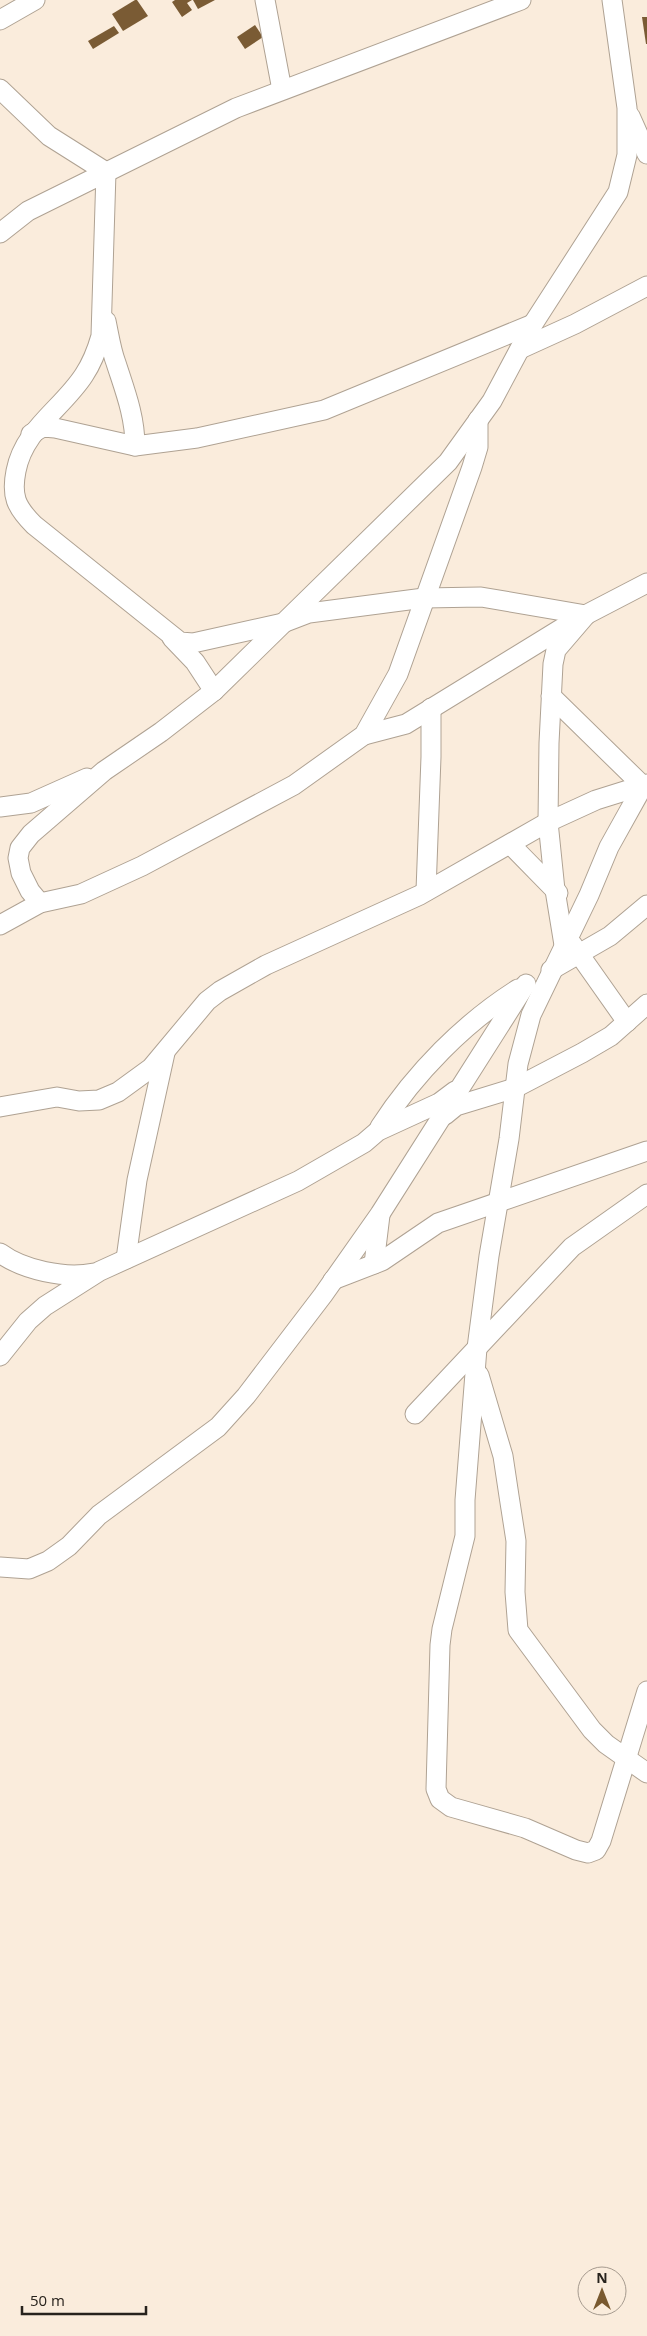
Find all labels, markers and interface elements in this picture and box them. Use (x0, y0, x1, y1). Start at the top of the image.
north arrow (577, 2266, 627, 2316)
text: N (596, 2268, 608, 2287)
scale bar (22, 2284, 146, 2316)
text: 50 m (30, 2290, 65, 2310)

